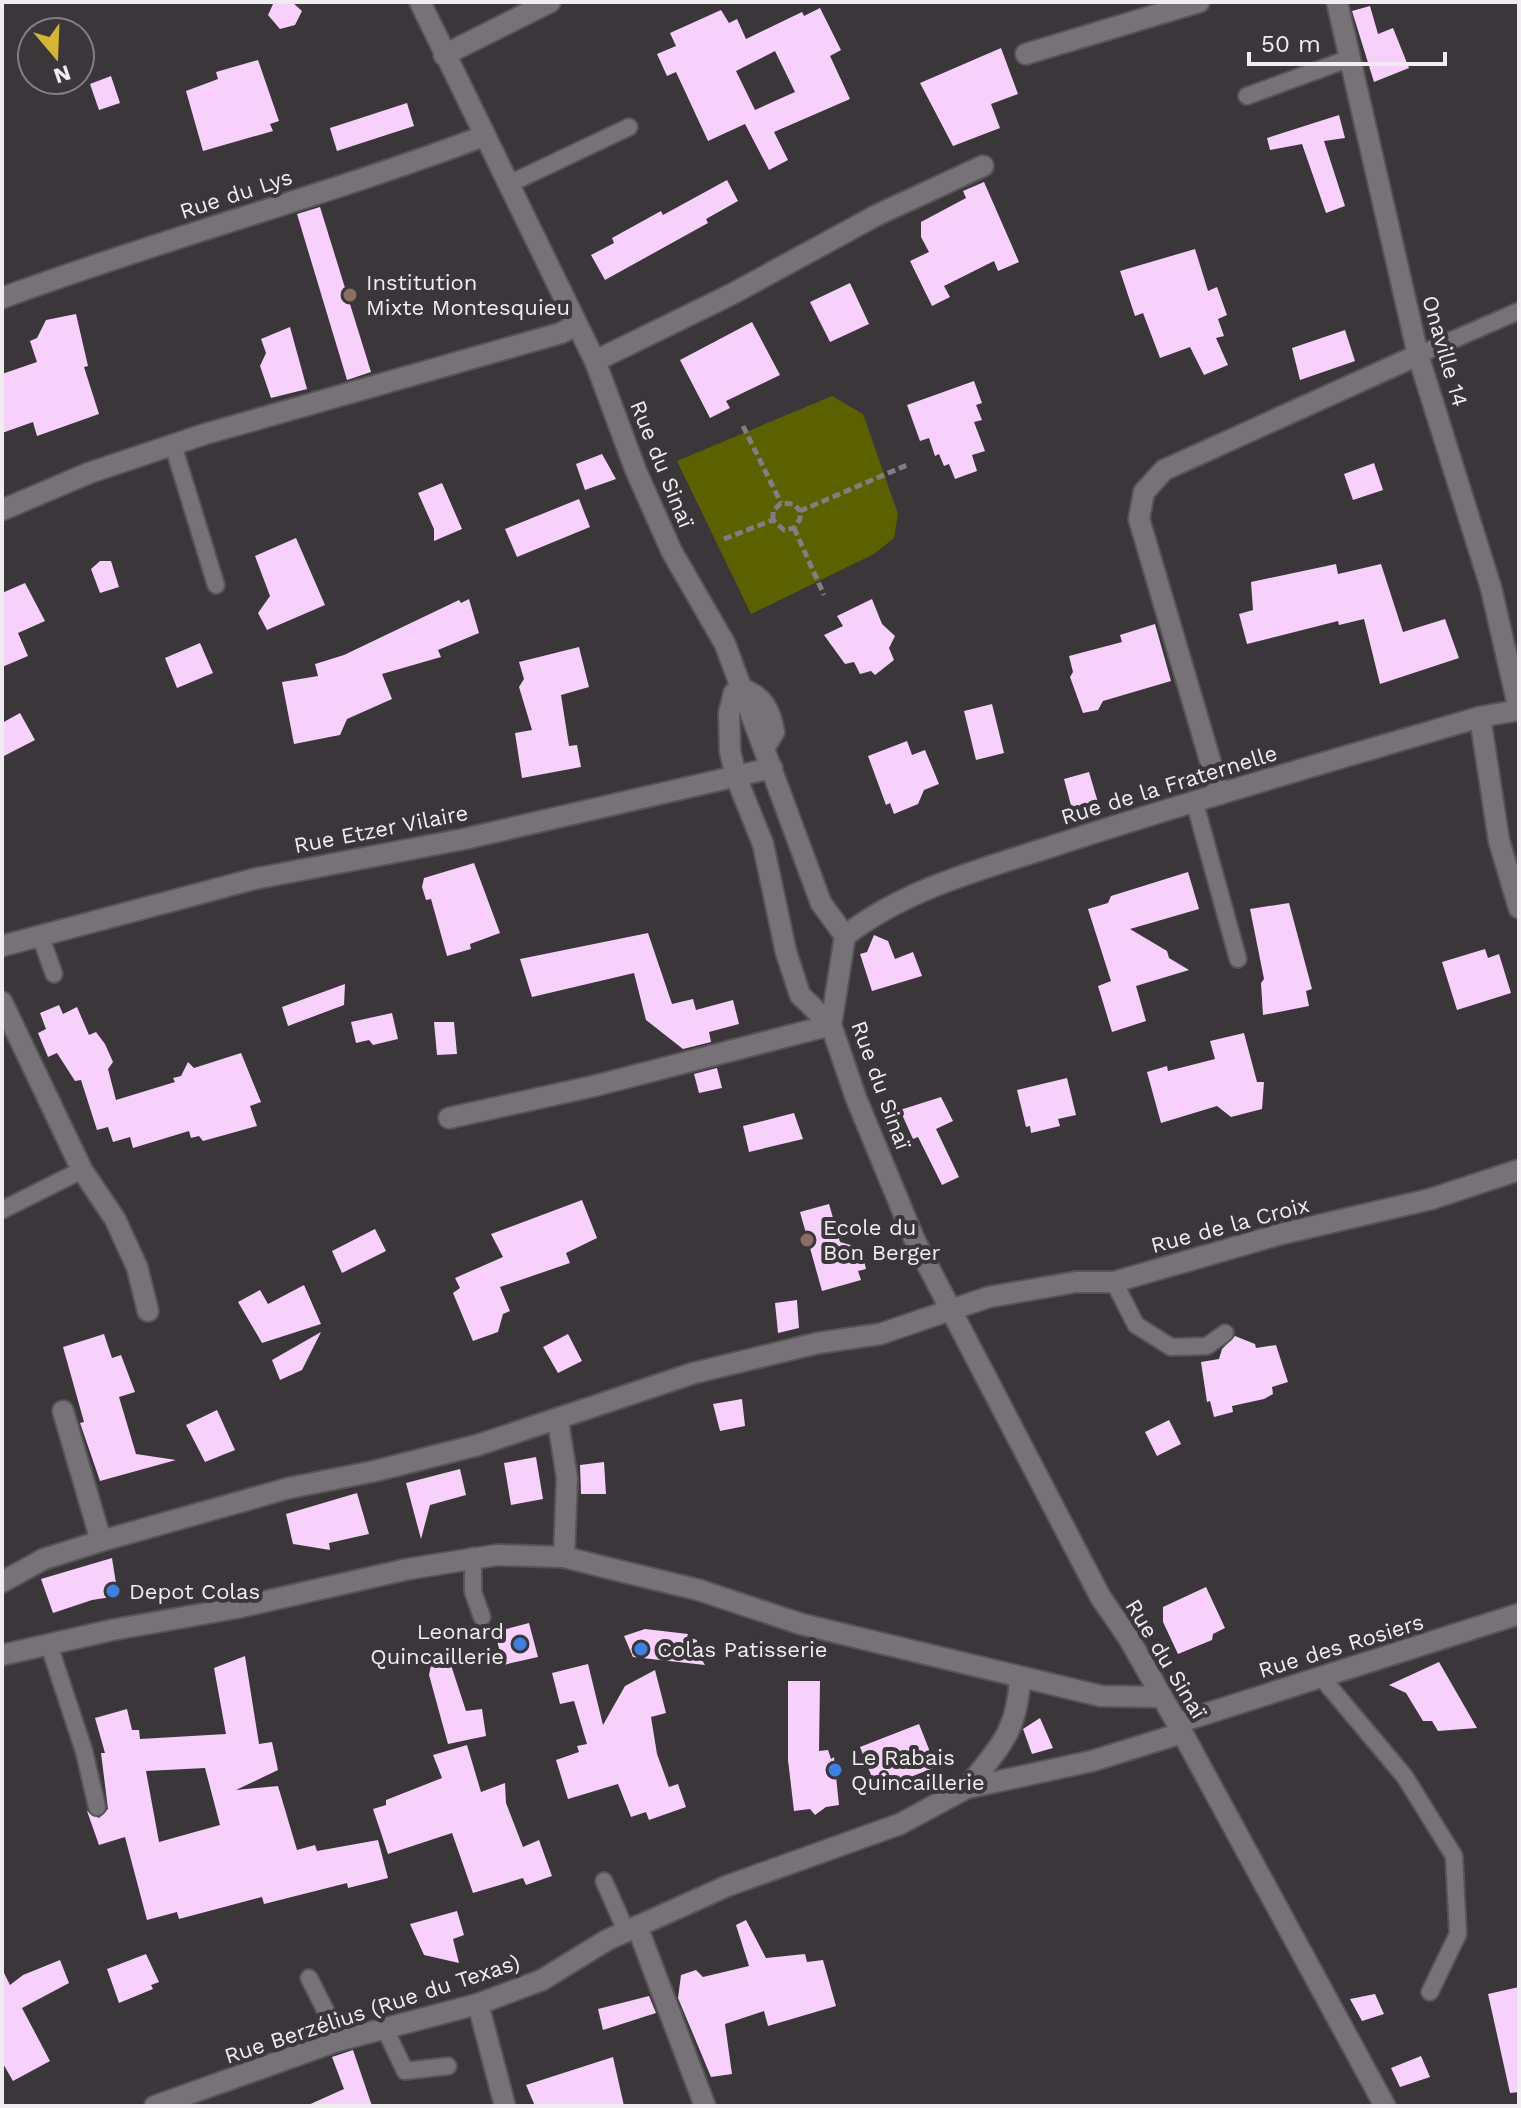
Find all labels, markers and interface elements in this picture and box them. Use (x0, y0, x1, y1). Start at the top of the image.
north arrow (16, 16, 96, 96)
scale bar (1249, 16, 1445, 66)
text: 50 m (1261, 30, 1321, 58)
text: N (51, 60, 74, 89)
street label: Rue du Lys (177, 164, 295, 224)
place label: Institution Mixte Montesquieu (366, 270, 570, 320)
marker: Institution Mixte Montesquieu (341, 286, 359, 304)
street label: Onaville 14 (1417, 292, 1473, 410)
street label: Rue du Sinaï (625, 397, 699, 531)
street label: Rue de la Fraternelle (1058, 740, 1280, 830)
street label: Rue Etzer Vilaire (292, 800, 470, 858)
street label: Rue du Sinaï (846, 1017, 916, 1153)
street label: Rue de la Croix (1148, 1192, 1312, 1258)
place label: Ecole du Bon Berger (823, 1215, 941, 1265)
marker: Ecole du Bon Berger (798, 1231, 816, 1249)
place label: Depot Colas (129, 1579, 260, 1604)
marker: Depot Colas (104, 1582, 122, 1600)
street label: Rue du Sinaï (1121, 1595, 1212, 1723)
street label: Rue des Rosiers (1255, 1609, 1427, 1683)
place label: Leonard Quincaillerie (370, 1619, 504, 1669)
marker: Leonard Quincaillerie (511, 1635, 529, 1653)
place label: Colas Patisserie (657, 1637, 827, 1662)
marker: Colas Patisserie (632, 1640, 650, 1658)
place label: Le Rabais Quincaillerie (851, 1745, 985, 1795)
marker: Le Rabais Quincaillerie (826, 1761, 844, 1779)
street label: Rue Berzélius (Rue du Texas) (221, 1949, 523, 2069)

